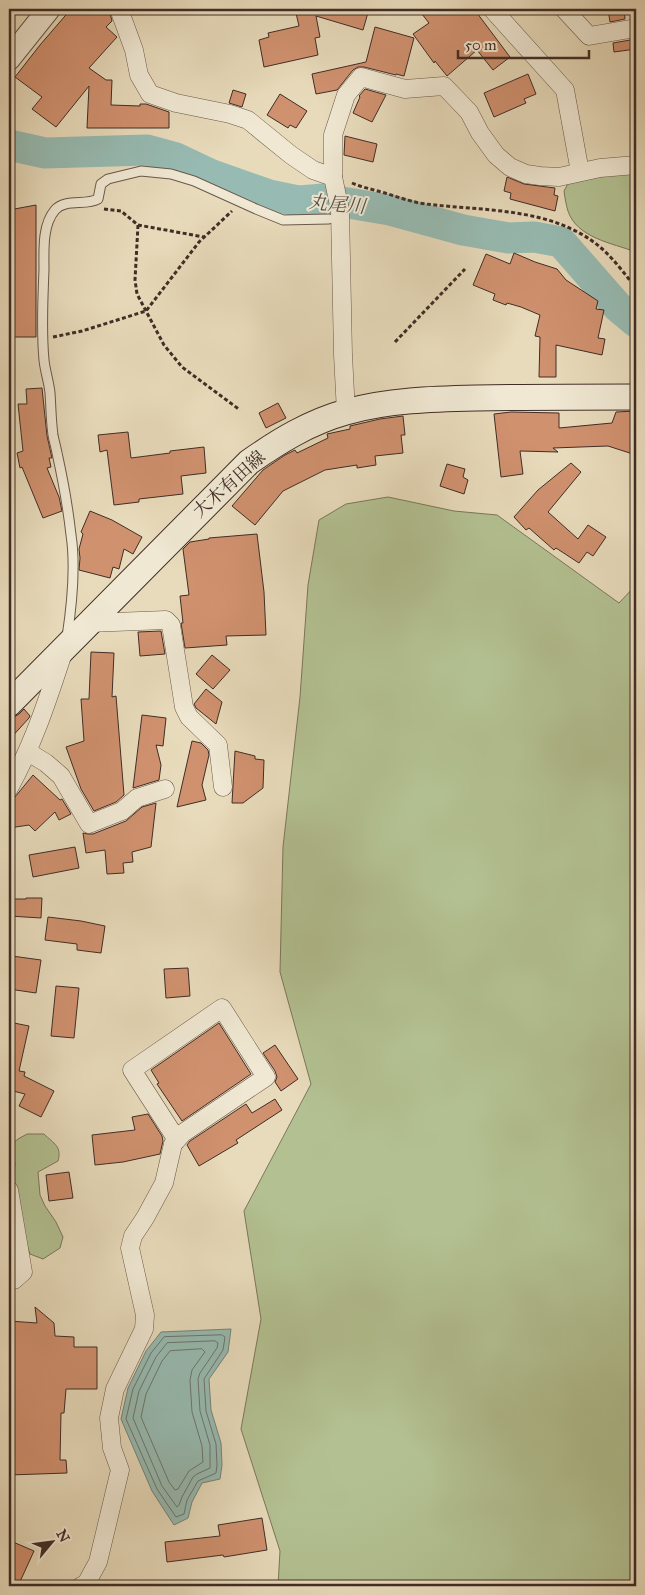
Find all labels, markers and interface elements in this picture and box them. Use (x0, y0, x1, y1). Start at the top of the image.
scale bar (458, 28, 589, 60)
text: 50 m (465, 36, 497, 54)
water label: 丸尾川 (308, 190, 368, 218)
street label: 大木有田線 (188, 446, 270, 522)
north arrow (28, 1518, 78, 1568)
text: N (53, 1527, 73, 1545)

